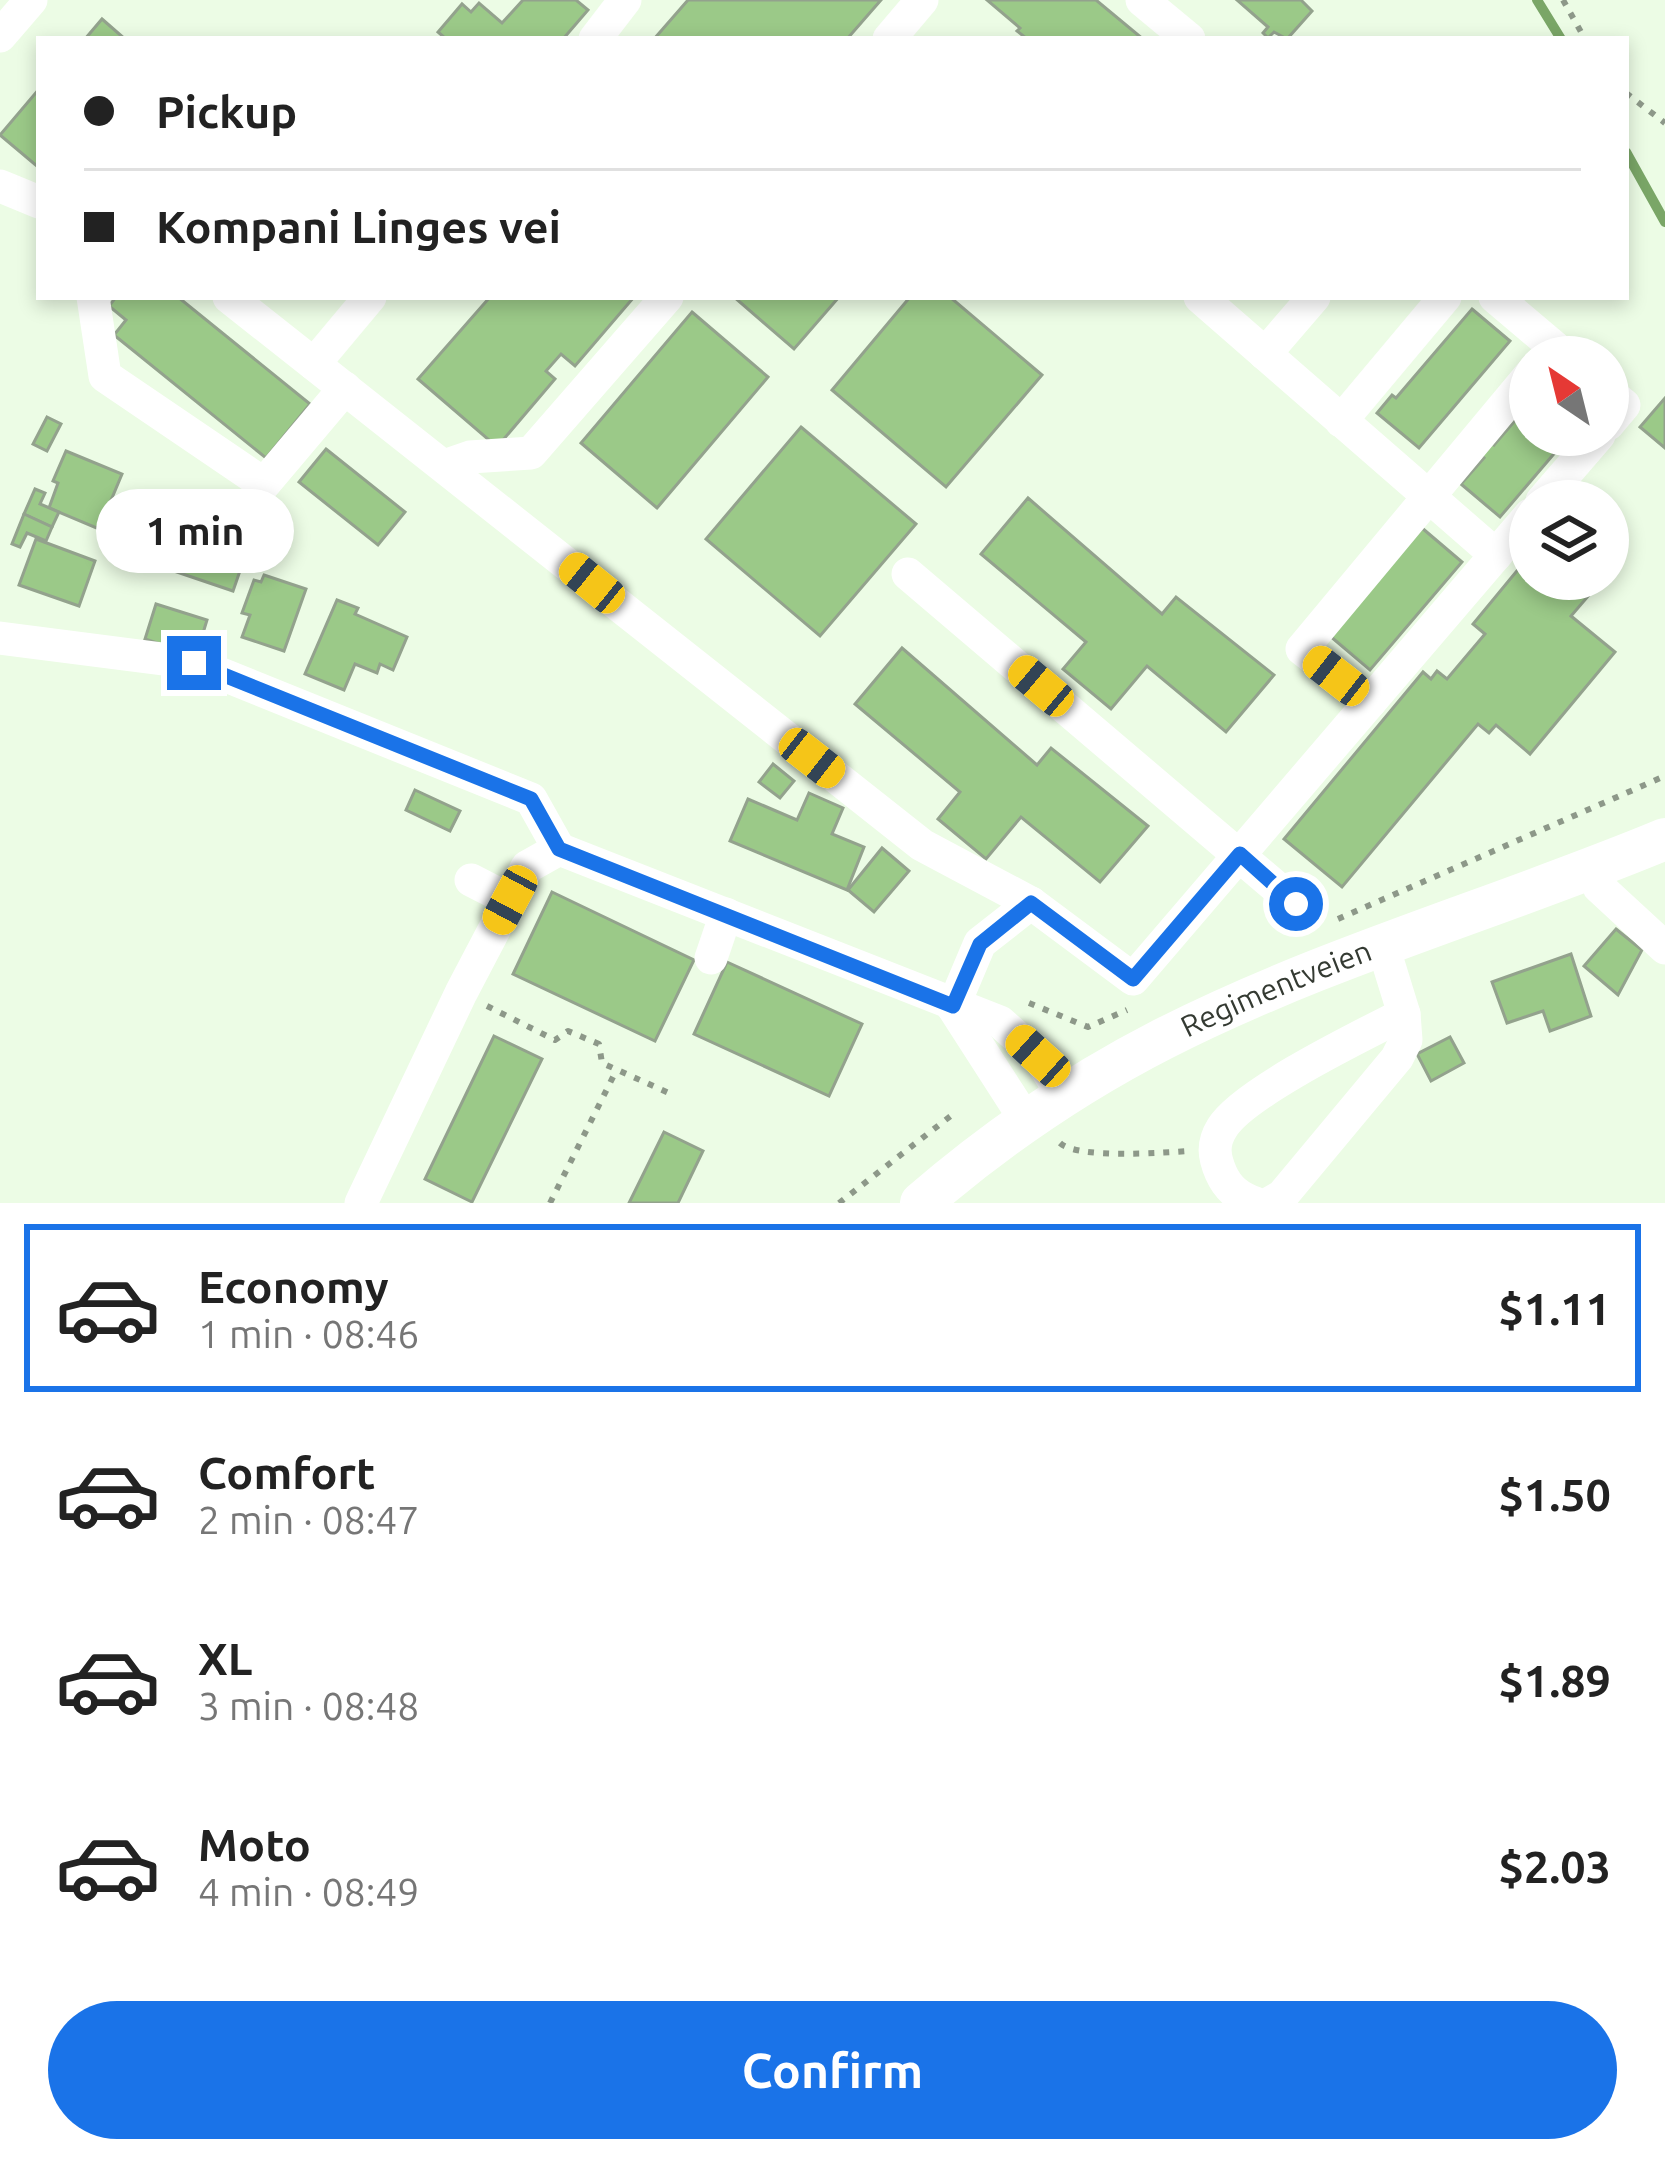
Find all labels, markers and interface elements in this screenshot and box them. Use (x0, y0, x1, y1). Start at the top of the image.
text: Pickup (156, 86, 297, 137)
text: Kompani Linges vei (156, 201, 561, 252)
north arrow (1509, 336, 1629, 456)
map controls (1509, 336, 1629, 600)
button: layers (1509, 480, 1629, 600)
callout: 1 min (95, 489, 293, 573)
text: 1 min (146, 509, 244, 552)
car (553, 546, 631, 620)
route end (167, 636, 221, 690)
car (1297, 640, 1375, 712)
car (1002, 649, 1080, 723)
car (773, 722, 851, 794)
car (477, 860, 543, 940)
route start (1269, 877, 1323, 931)
street label: Regimentveien (1175, 933, 1376, 1043)
car (999, 1019, 1077, 1093)
icon: car (54, 1254, 162, 1362)
text: Economy (198, 1261, 389, 1312)
text: $1.11 (1498, 1283, 1611, 1334)
text: 1 min · 08:46 (198, 1312, 419, 1355)
icon: car (54, 1440, 162, 1548)
text: Comfort (198, 1447, 375, 1498)
text: $1.50 (1498, 1469, 1611, 1520)
text: 2 min · 08:47 (198, 1498, 419, 1541)
icon: car (54, 1626, 162, 1734)
text: XL (198, 1633, 252, 1684)
text: $1.89 (1498, 1655, 1611, 1706)
text: 3 min · 08:48 (198, 1684, 419, 1727)
icon: car (54, 1812, 162, 1920)
text: Moto (198, 1819, 311, 1870)
text: $2.03 (1498, 1841, 1611, 1892)
text: 4 min · 08:49 (198, 1870, 419, 1913)
button: Confirm (48, 2001, 1617, 2139)

